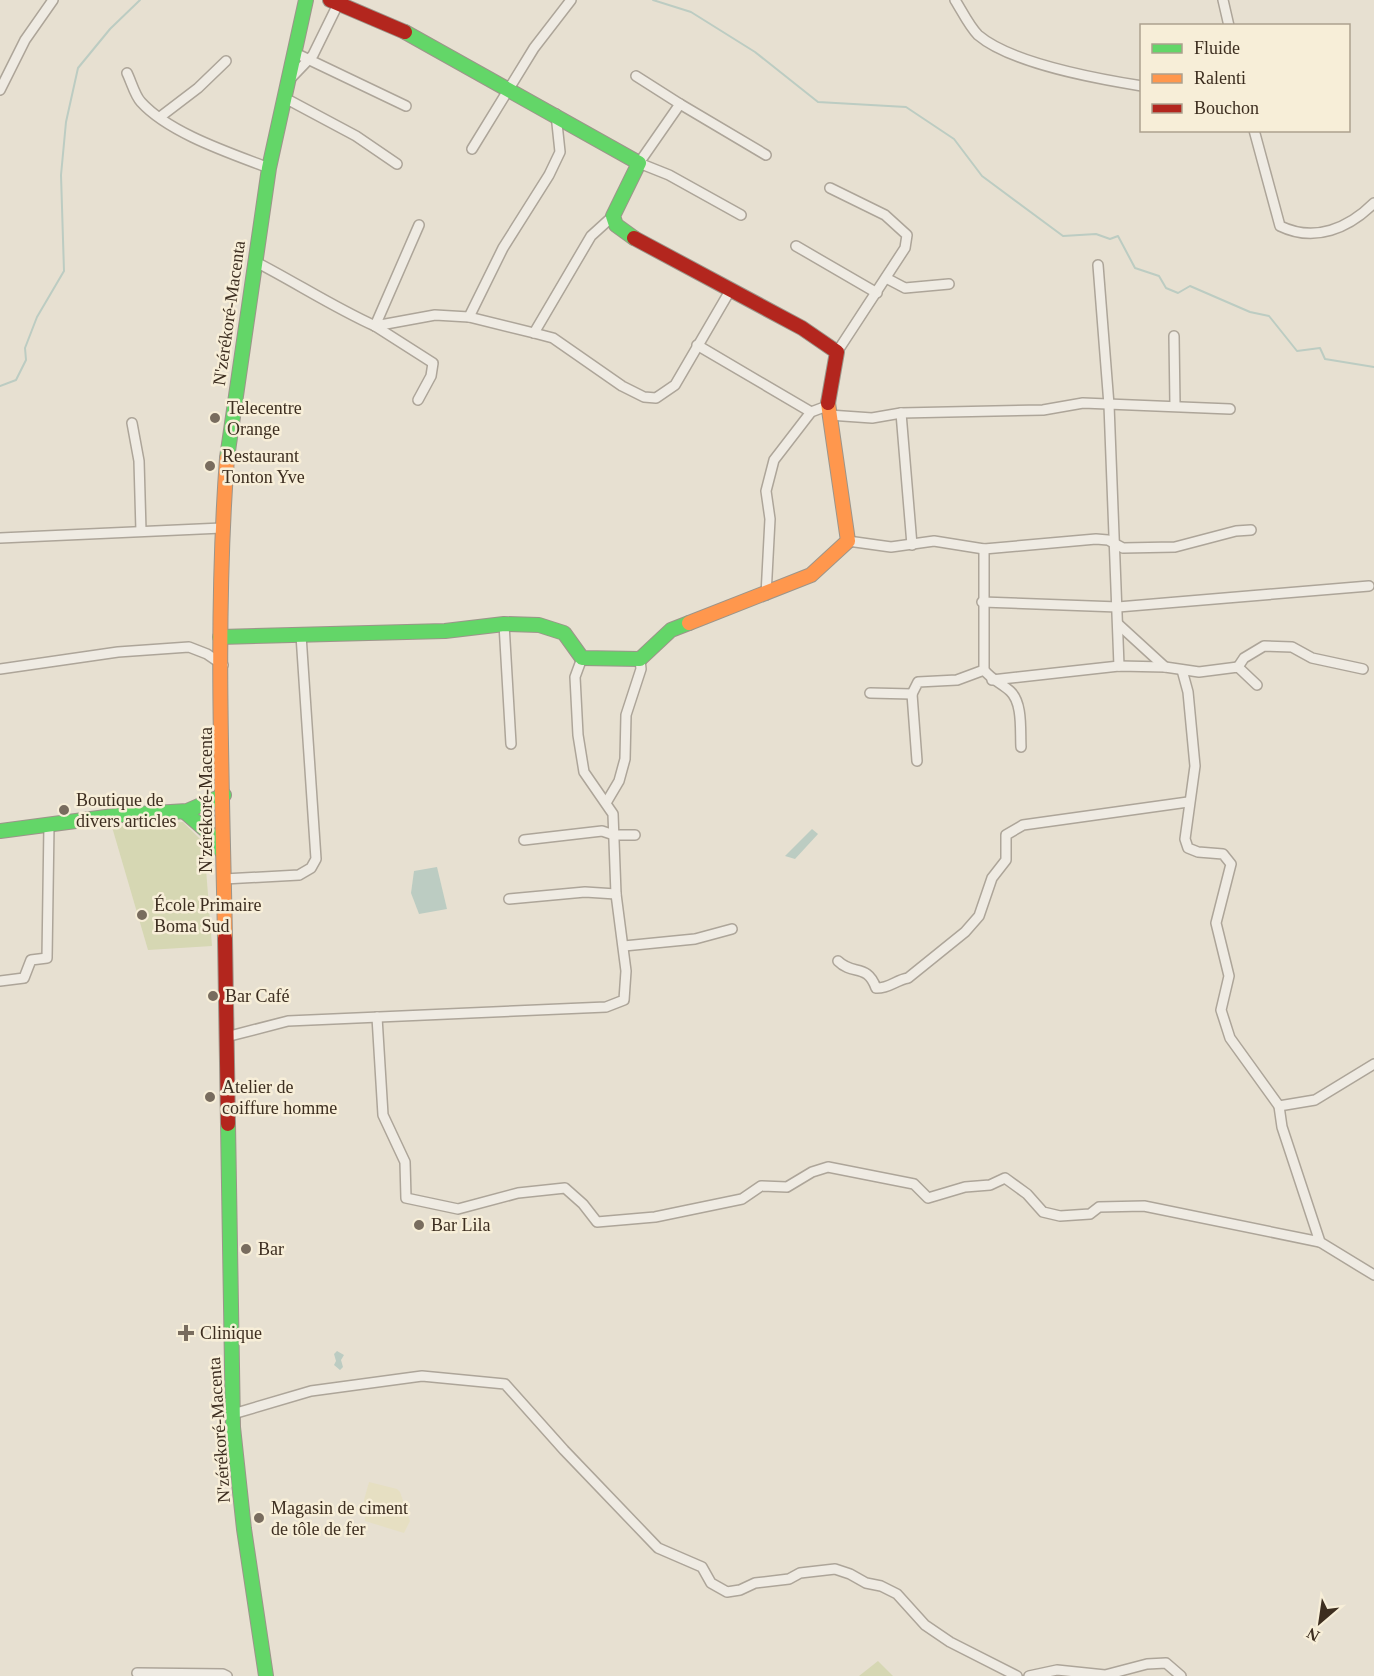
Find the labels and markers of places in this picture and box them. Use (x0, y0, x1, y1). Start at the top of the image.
place label: Telecentre Orange (227, 398, 302, 439)
marker: Telecentre Orange (208, 411, 222, 425)
place label: Restaurant Tonton Yve (222, 446, 305, 487)
marker: Restaurant Tonton Yve (203, 459, 217, 473)
place label: Boutique de divers articles (76, 790, 176, 831)
marker: Boutique de divers articles (57, 803, 71, 817)
place label: École Primaire Boma Sud (154, 894, 261, 936)
marker: École Primaire Boma Sud (135, 908, 149, 922)
place label: Bar Café (225, 986, 289, 1006)
marker: Bar Café (206, 989, 220, 1003)
place label: Atelier de coiffure homme (222, 1077, 337, 1118)
marker: Atelier de coiffure homme (203, 1090, 217, 1104)
place label: Bar Lila (431, 1215, 490, 1235)
marker: Bar Lila (412, 1218, 426, 1232)
place label: Bar (258, 1239, 284, 1259)
marker: Bar (239, 1242, 253, 1256)
place label: Clinique (200, 1323, 262, 1343)
marker: Clinique (177, 1324, 195, 1342)
place label: Magasin de ciment de tôle de fer (271, 1498, 408, 1539)
marker: Magasin de ciment de tôle de fer (252, 1511, 266, 1525)

